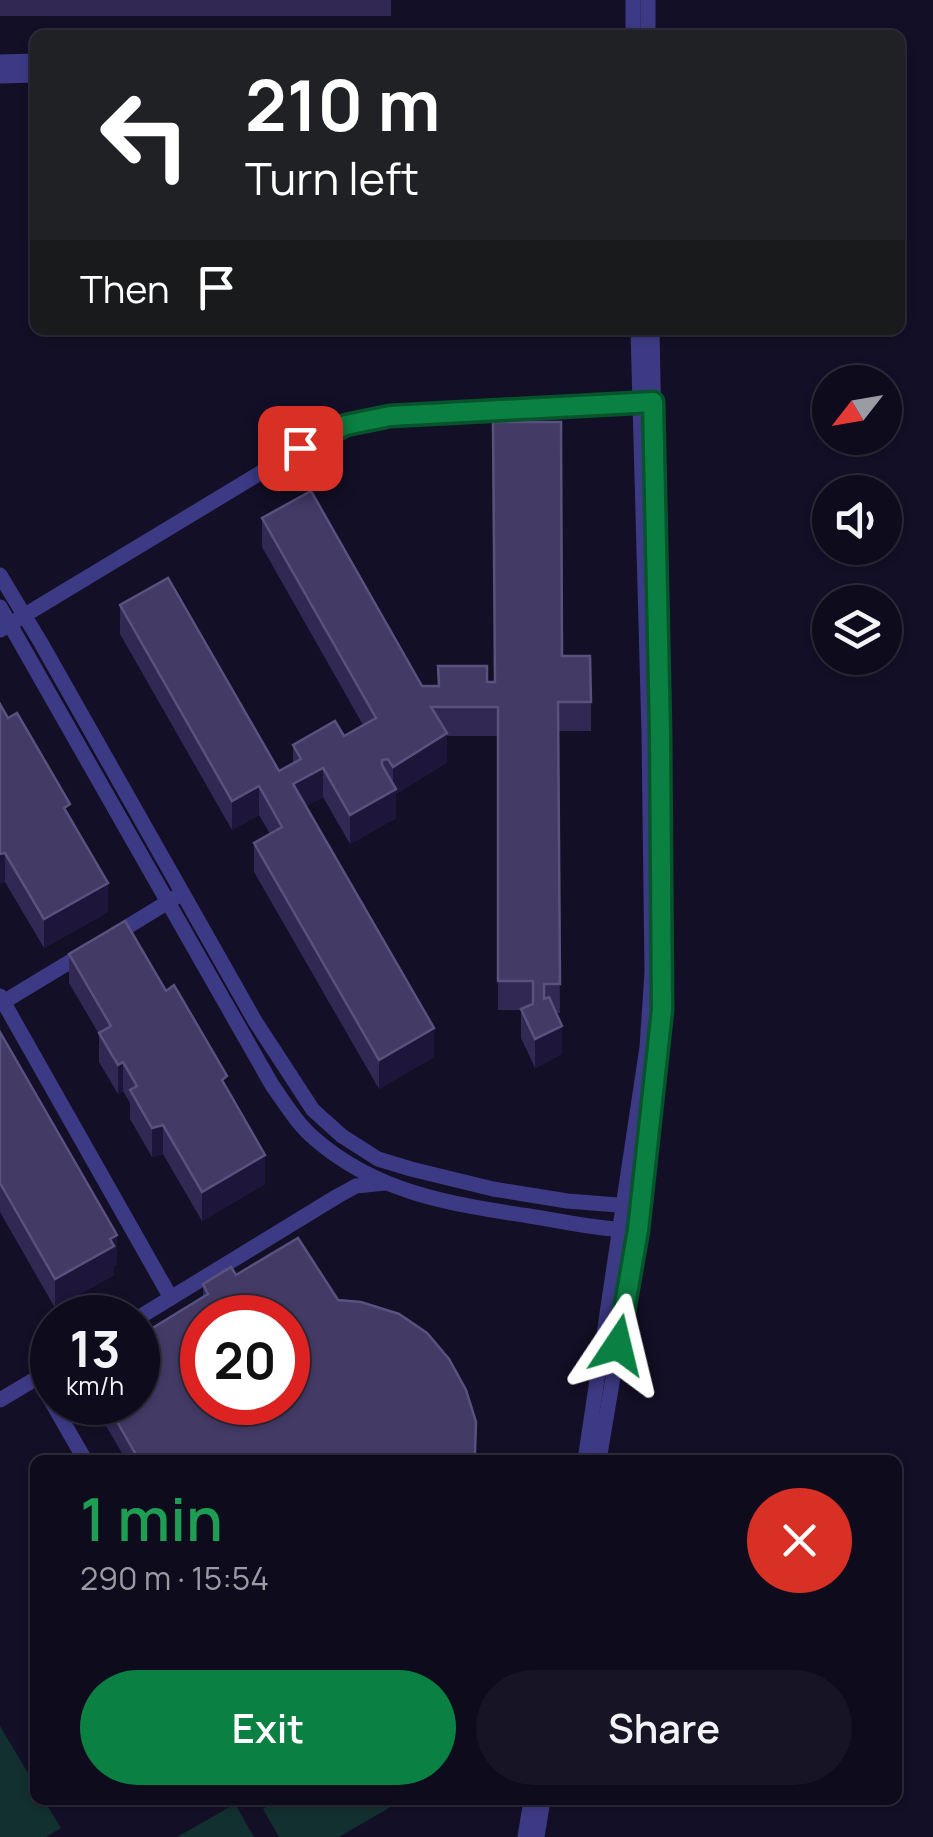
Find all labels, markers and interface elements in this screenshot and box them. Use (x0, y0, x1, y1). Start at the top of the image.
text: 210 m (245, 56, 440, 152)
icon: left (80, 70, 210, 200)
text: Turn left (245, 147, 419, 209)
icon: arrive (189, 260, 244, 315)
text: Then (80, 262, 169, 314)
north arrow (812, 365, 902, 455)
map controls (812, 365, 902, 675)
pin (258, 406, 343, 491)
icon: arrive (273, 421, 328, 476)
button: sound (812, 475, 902, 565)
button: layers (812, 585, 902, 675)
position arrow (566, 1293, 670, 1397)
speed limit sign: 20 (180, 1295, 310, 1425)
text: 13 (70, 1314, 120, 1382)
text: km/h (66, 1368, 124, 1403)
text: 1 min (80, 1477, 223, 1559)
button: close (747, 1488, 852, 1593)
text: 290 m · 15:54 (80, 1556, 269, 1600)
button: Exit (80, 1670, 456, 1785)
button: Share (476, 1670, 852, 1785)

